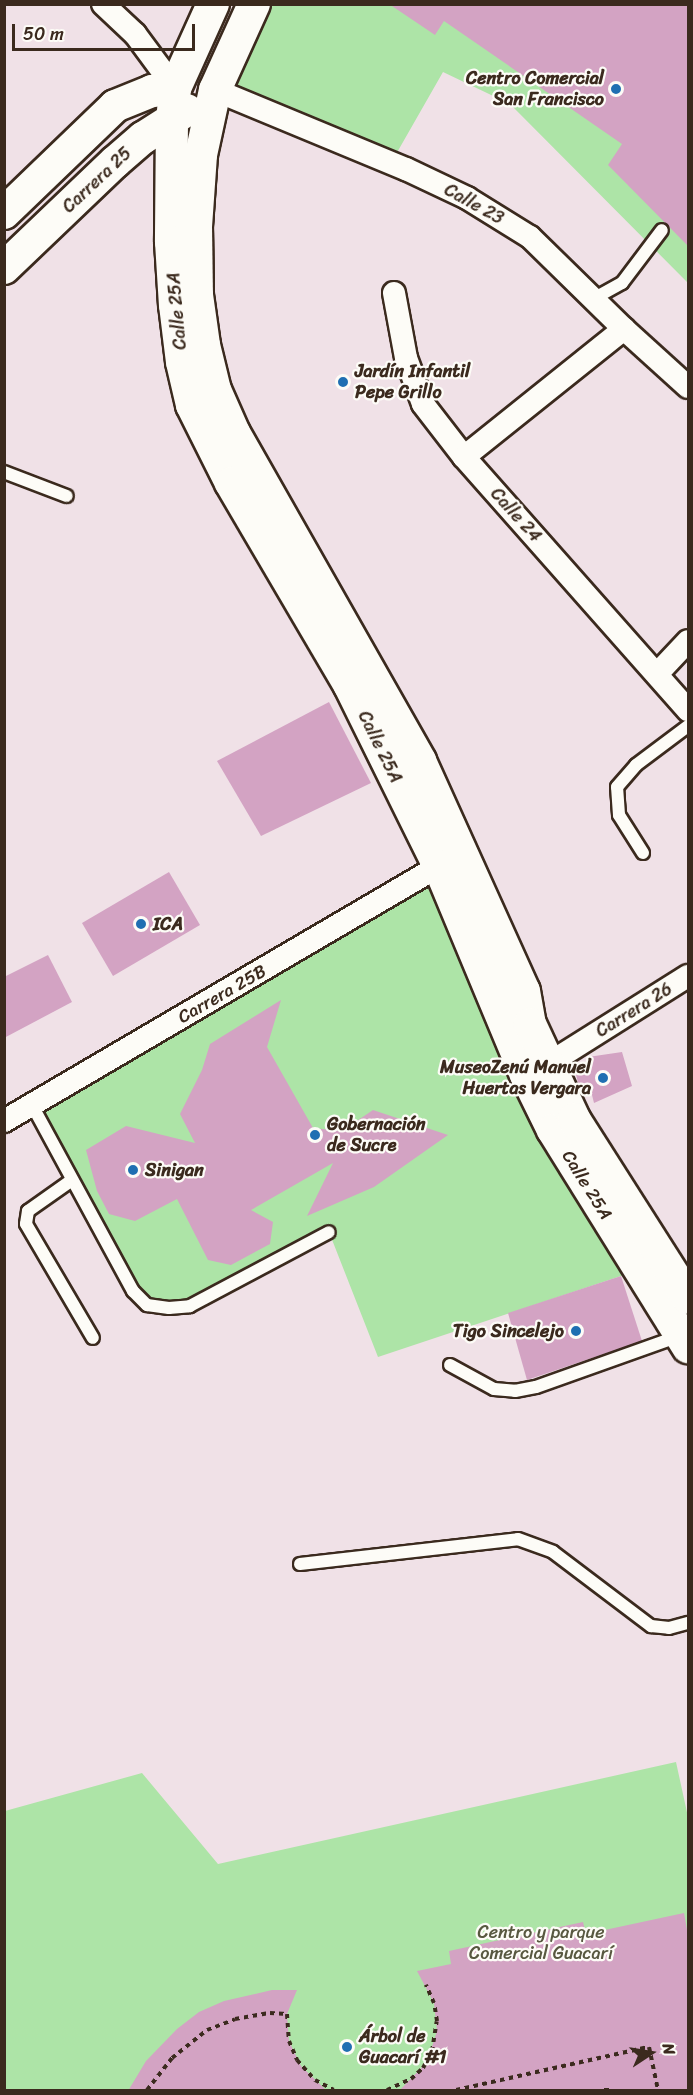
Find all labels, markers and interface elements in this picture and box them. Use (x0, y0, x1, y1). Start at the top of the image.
scale bar (15, 12, 198, 50)
text: 50 m (23, 18, 64, 50)
place label: Centro Comercial San Francisco (466, 68, 604, 110)
marker: Centro Comercial San Francisco (609, 82, 623, 96)
street label: Carrera 25 (58, 143, 136, 217)
street label: Calle 23 (440, 179, 508, 229)
street label: Calle 25A (163, 271, 191, 351)
place label: Jardín Infantil Pepe Grillo (355, 361, 470, 404)
marker: Jardín Infantil Pepe Grillo (336, 375, 350, 389)
street label: Calle 24 (486, 483, 546, 547)
street label: Calle 25A (353, 707, 407, 787)
place label: ICA (153, 913, 183, 935)
marker: ICA (134, 917, 148, 931)
street label: Carrera 25B (174, 960, 270, 1028)
street label: Carrera 26 (592, 978, 676, 1042)
place label: MuseoZenú Manuel Huertas Vergara (441, 1057, 591, 1100)
marker: MuseoZenú Manuel Huertas Vergara (596, 1071, 610, 1085)
place label: Gobernación de Sucre (327, 1114, 425, 1156)
marker: Gobernación de Sucre (308, 1128, 322, 1142)
street label: Calle 25A (557, 1146, 617, 1224)
place label: Sinigan (145, 1159, 204, 1181)
marker: Sinigan (126, 1163, 140, 1177)
place label: Tigo Sincelejo (453, 1320, 564, 1342)
marker: Tigo Sincelejo (569, 1324, 583, 1338)
park label: Centro y parque Comercial Guacarí (469, 1922, 613, 1964)
north arrow (621, 2023, 681, 2083)
place label: Árbol de Guacarí #1 (359, 2026, 446, 2068)
marker: Árbol de Guacarí #1 (340, 2040, 354, 2054)
text: N (654, 2041, 684, 2058)

